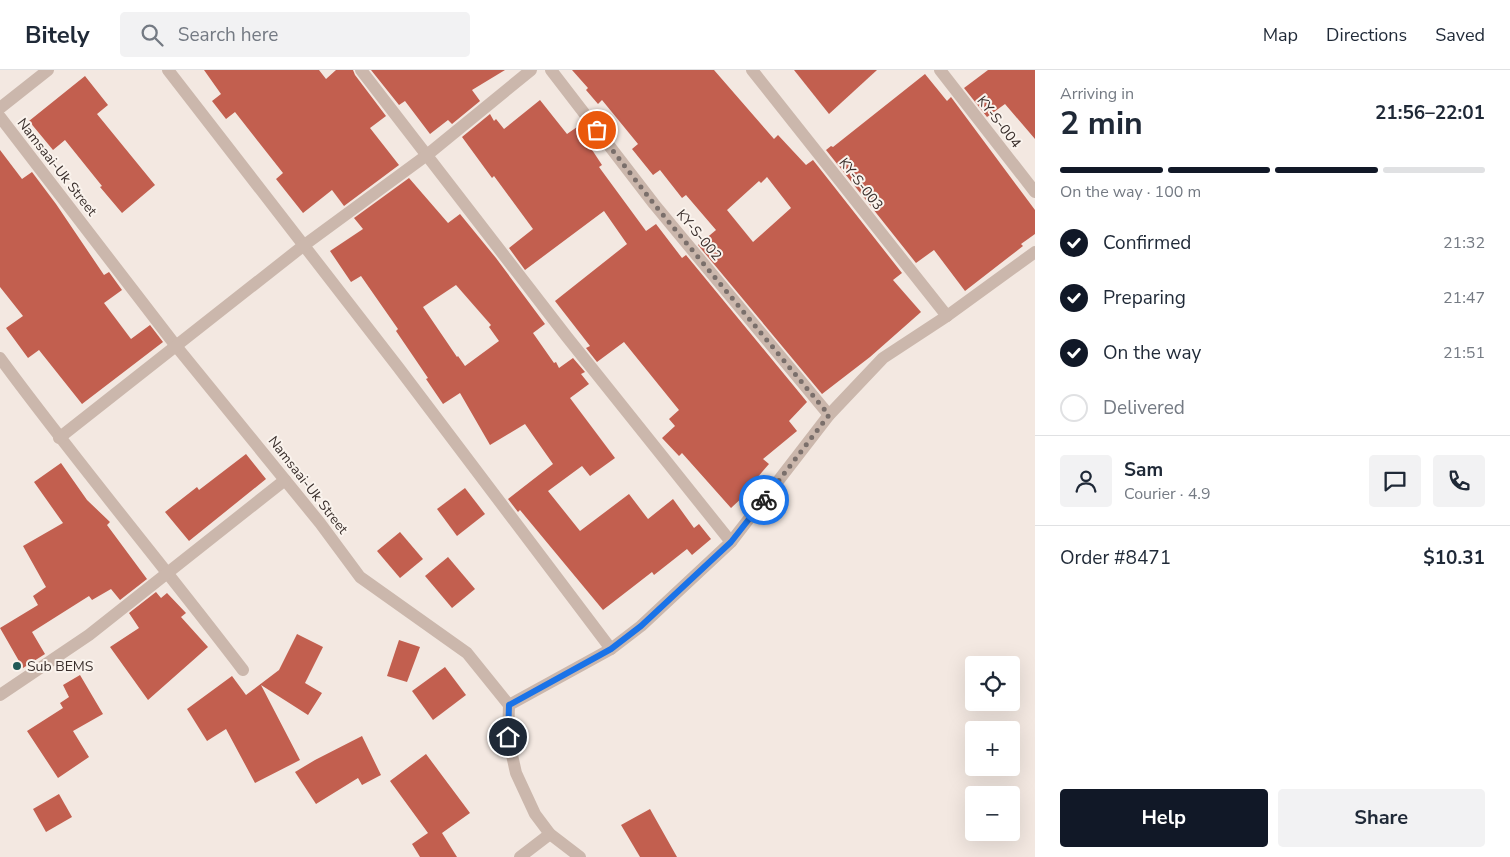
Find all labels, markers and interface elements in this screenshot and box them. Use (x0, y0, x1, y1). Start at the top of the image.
search box (120, 12, 470, 57)
text: Bitely (25, 19, 90, 51)
icon: search (138, 21, 166, 49)
text: Search here (178, 22, 278, 48)
text: Map (1263, 23, 1298, 47)
text: Directions (1326, 23, 1407, 47)
text: Saved (1435, 23, 1485, 47)
text: Arriving in (1060, 83, 1134, 105)
street label: KY-S-004 (973, 92, 1025, 152)
text: 21:56–22:01 (1375, 100, 1485, 126)
text: 2 min (1060, 102, 1143, 145)
pin (576, 109, 618, 151)
street label: Namsaai-Uk Street (13, 114, 101, 220)
icon: bag (583, 116, 611, 144)
street label: KY-S-003 (835, 154, 887, 214)
text: On the way · 100 m (1060, 181, 1201, 203)
street label: KY-S-002 (672, 205, 726, 265)
icon: check (1060, 229, 1088, 257)
text: Confirmed (1103, 230, 1191, 256)
text: 21:32 (1443, 232, 1485, 254)
icon: check (1060, 284, 1088, 312)
text: Preparing (1103, 285, 1186, 311)
text: 21:47 (1443, 287, 1485, 309)
icon: check (1060, 339, 1088, 367)
text: On the way (1103, 340, 1201, 366)
text: 21:51 (1443, 342, 1485, 364)
text: Delivered (1103, 395, 1185, 421)
street label: Namsaai-Uk Street (264, 432, 352, 538)
button: person (1060, 455, 1112, 507)
button: chat (1369, 455, 1421, 507)
button: phone (1433, 455, 1485, 507)
text: Sam (1124, 457, 1163, 483)
courier (739, 475, 789, 525)
text: Courier · 4.9 (1124, 483, 1210, 505)
icon: bike (750, 486, 778, 514)
text: Order #8471 (1060, 545, 1171, 571)
text: $10.31 (1423, 545, 1485, 571)
map controls (965, 656, 1020, 841)
button: locate (965, 656, 1020, 711)
place label: Sub BEMS (27, 657, 94, 676)
marker: Sub BEMS (11, 660, 23, 672)
pin (487, 716, 529, 758)
button: + (965, 721, 1020, 776)
icon: home (494, 723, 522, 751)
button: − (965, 786, 1020, 841)
button: Help (1060, 789, 1268, 847)
button: Share (1278, 789, 1485, 847)

